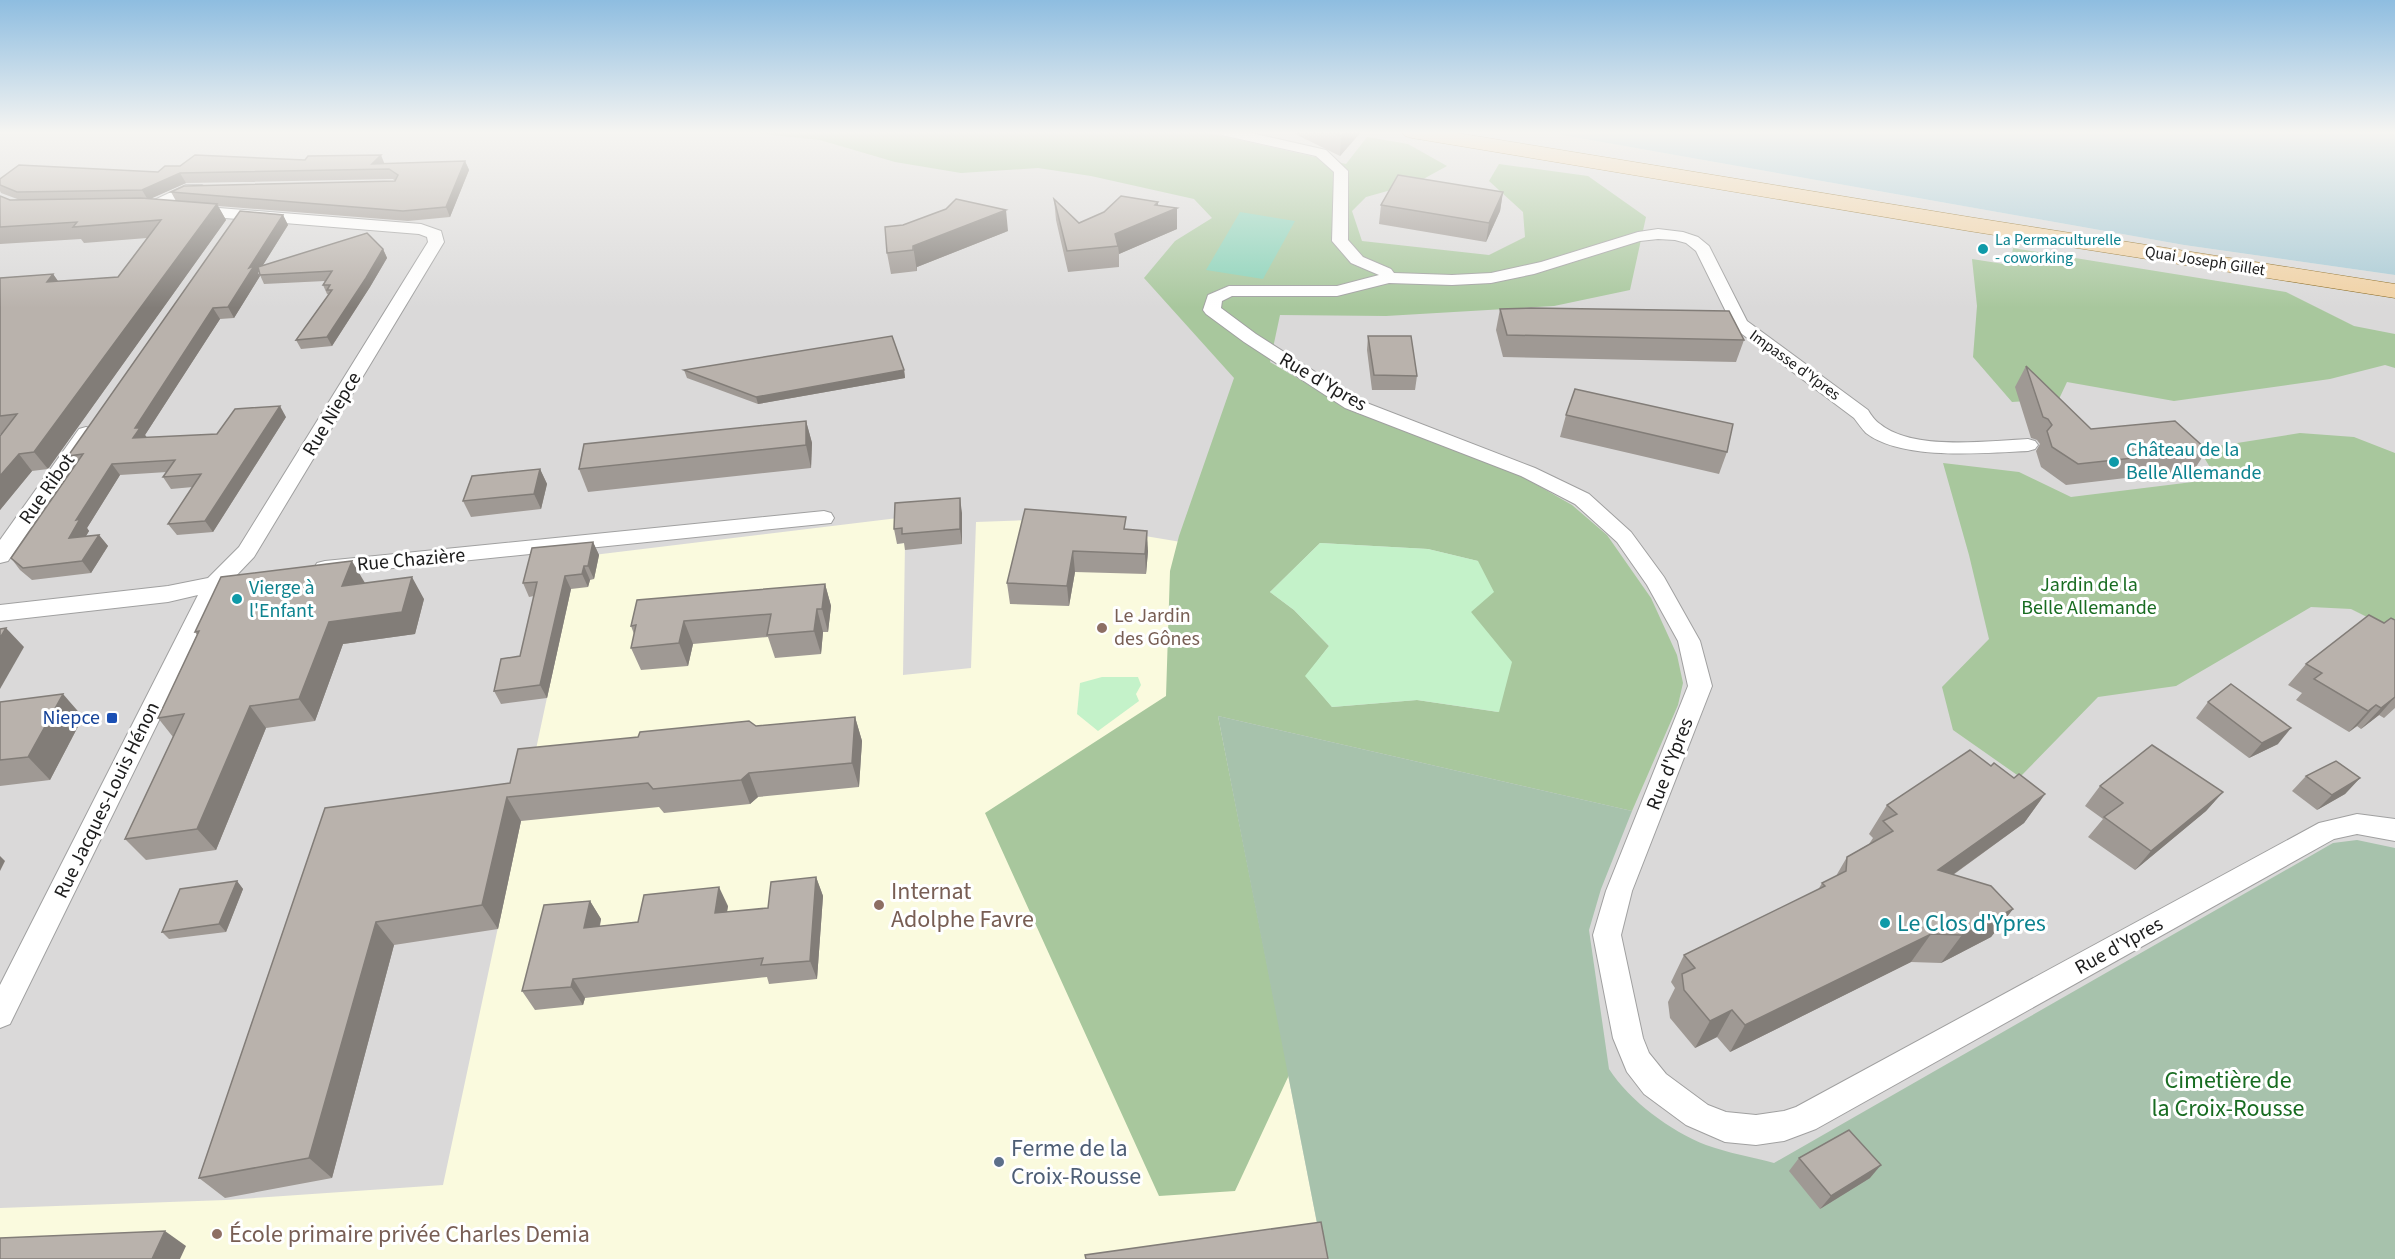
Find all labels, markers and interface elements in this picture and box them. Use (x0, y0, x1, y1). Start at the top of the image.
place label: La Permaculturelle - coworking (1995, 229, 2121, 269)
street label: Quai Joseph Gillet (2143, 241, 2267, 281)
marker: La Permaculturelle - coworking (1976, 242, 1990, 256)
street label: Impasse d'Ypres (1745, 325, 1845, 406)
street label: Rue d'Ypres (1274, 346, 1372, 418)
street label: Rue Niepce (296, 367, 368, 461)
place label: Château de la Belle Allemande (2126, 436, 2261, 487)
street label: Rue Ribot (12, 448, 82, 530)
marker: Château de la Belle Allemande (2107, 455, 2121, 469)
street label: Rue Chazière (356, 541, 466, 579)
park label: Jardin de la Belle Allemande (2021, 571, 2157, 622)
place label: Vierge à l'Enfant (249, 574, 315, 625)
marker: Vierge à l'Enfant (230, 592, 244, 606)
place label: Le Jardin des Gônes (1114, 602, 1200, 653)
marker: Le Jardin des Gônes (1095, 621, 1109, 635)
street label: Rue Jacques-Louis Hénon (47, 697, 167, 903)
place label: Niepce (43, 704, 100, 732)
marker: Niepce (105, 711, 119, 725)
street label: Rue d'Ypres (1640, 714, 1700, 814)
place label: Internat Adolphe Favre (891, 874, 1034, 937)
marker: Internat Adolphe Favre (872, 898, 886, 912)
place label: Le Clos d'Ypres (1897, 906, 2046, 941)
street label: Rue d'Ypres (2070, 910, 2168, 982)
marker: Le Clos d'Ypres (1878, 916, 1892, 930)
park label: Cimetière de la Croix-Rousse (2151, 1063, 2305, 1126)
place label: Ferme de la Croix-Rousse (1011, 1131, 1141, 1194)
marker: Ferme de la Croix-Rousse (992, 1155, 1006, 1169)
place label: École primaire privée Charles Demia (229, 1217, 590, 1252)
marker: École primaire privée Charles Demia (210, 1227, 224, 1241)

